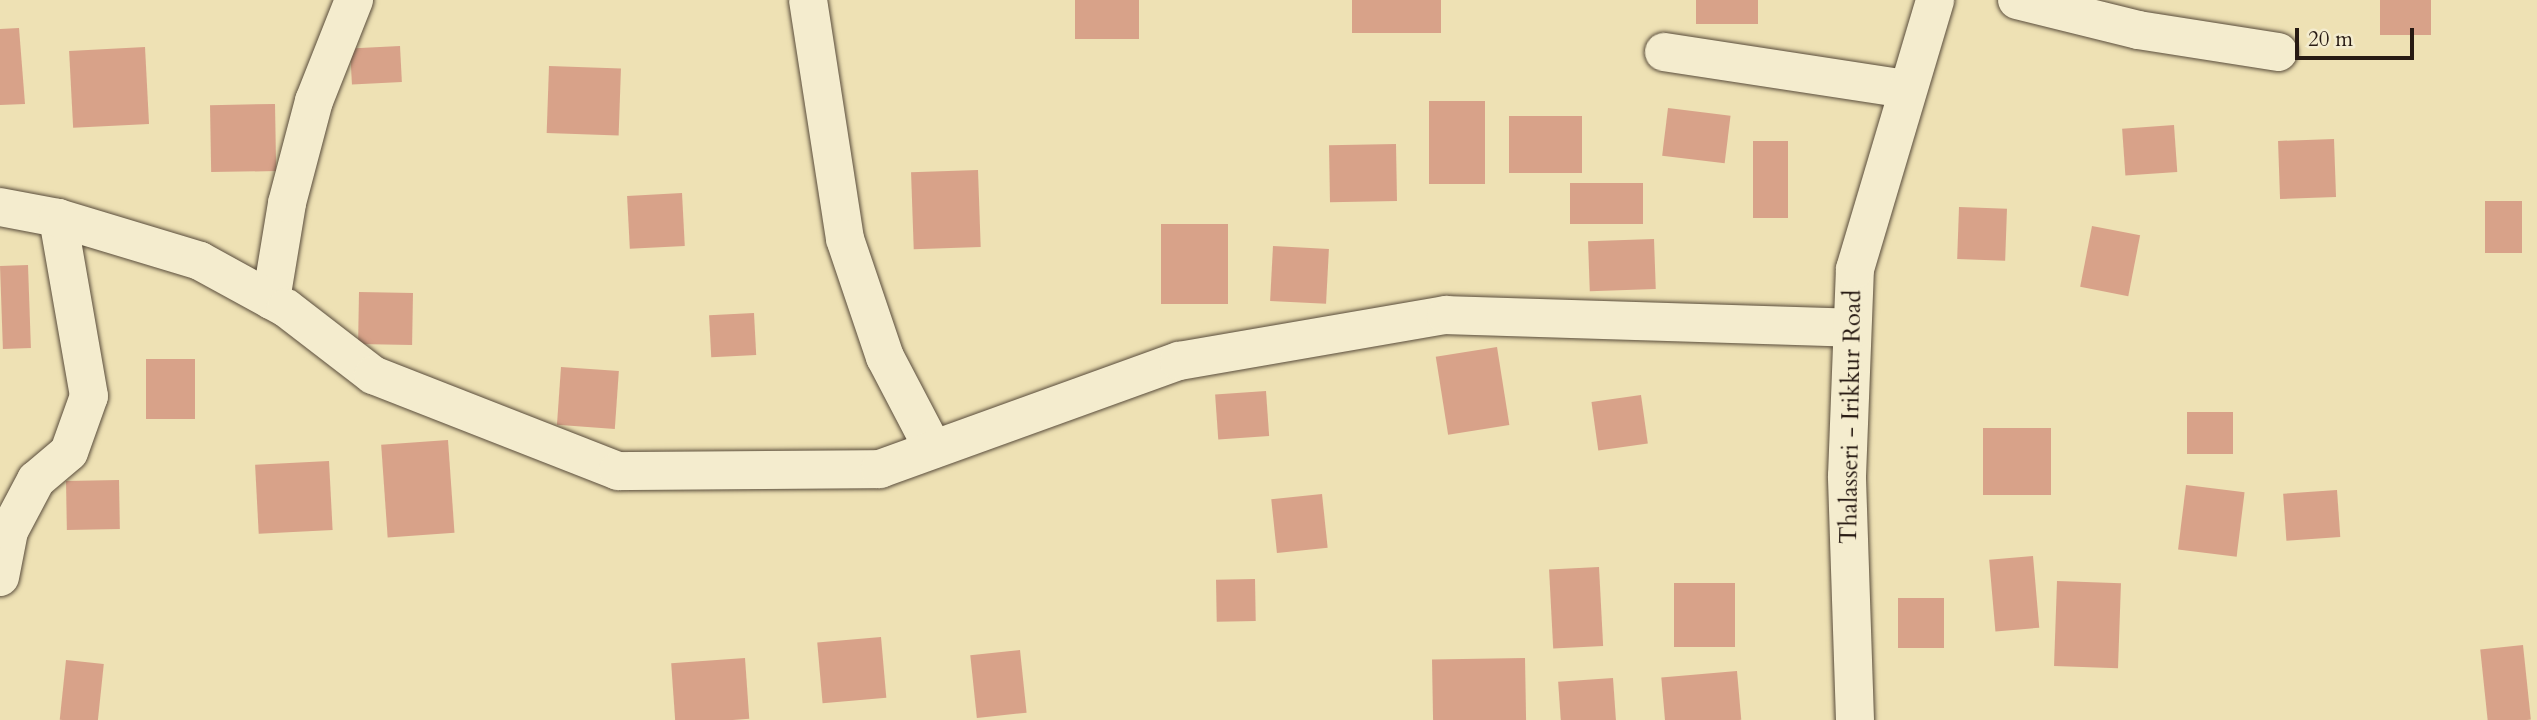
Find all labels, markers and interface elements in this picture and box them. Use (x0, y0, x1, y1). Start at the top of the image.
scale bar (2299, 14, 2418, 58)
text: 20 m (2308, 25, 2353, 54)
street label: Thalasseri - Irikkur Road (1834, 290, 1868, 544)

